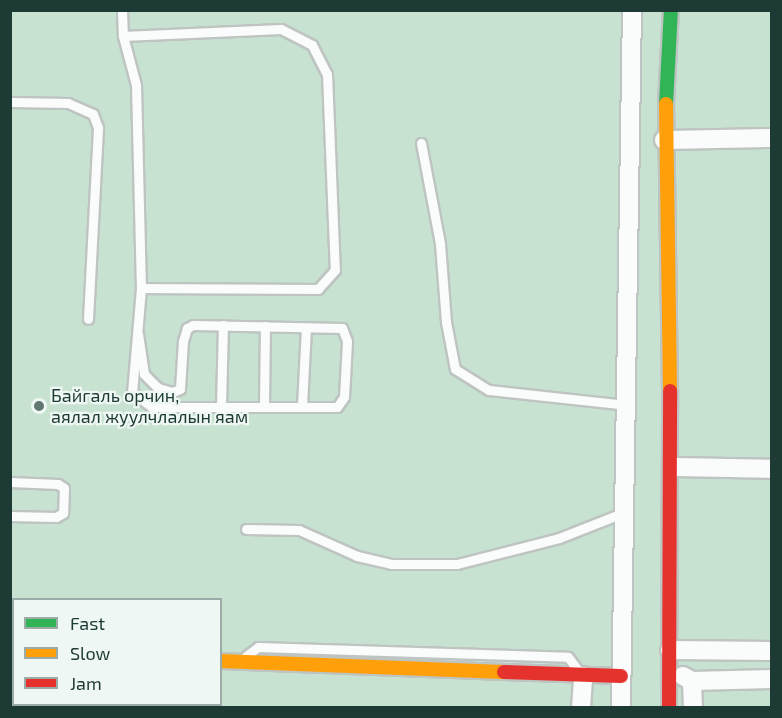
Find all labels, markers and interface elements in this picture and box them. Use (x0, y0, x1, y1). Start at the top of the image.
place label: Байгаль орчин, аялал жуулчлалын яам (51, 385, 248, 428)
marker: Байгаль орчин, аялал жуулчлалын яам (32, 399, 46, 413)
legend (12, 598, 222, 706)
text: Fast (70, 612, 105, 634)
text: Slow (70, 642, 110, 664)
text: Jam (70, 672, 102, 694)

